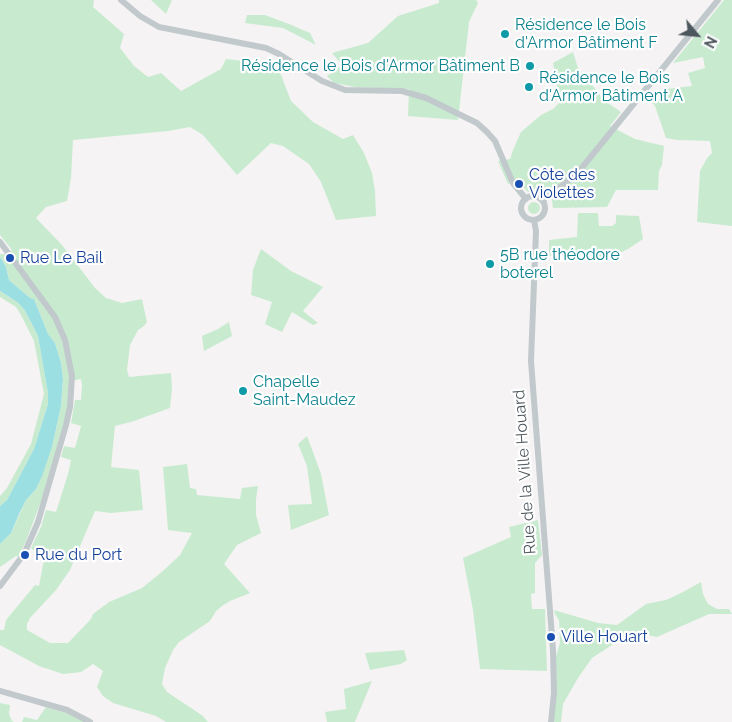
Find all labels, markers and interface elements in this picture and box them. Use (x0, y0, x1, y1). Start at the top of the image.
north arrow (672, 10, 722, 60)
place label: Résidence le Bois d'Armor Bâtiment F (515, 15, 658, 53)
marker: Résidence le Bois d'Armor Bâtiment F (499, 28, 511, 40)
text: N (701, 34, 720, 51)
place label: Résidence le Bois d'Armor Bâtiment B (241, 56, 520, 76)
marker: Résidence le Bois d'Armor Bâtiment B (524, 60, 536, 72)
place label: Résidence le Bois d'Armor Bâtiment A (539, 68, 683, 106)
marker: Résidence le Bois d'Armor Bâtiment A (523, 81, 535, 93)
place label: Côte des Violettes (529, 165, 595, 203)
marker: Côte des Violettes (513, 178, 525, 190)
place label: 5B rue théodore boterel (500, 245, 620, 283)
place label: Rue Le Bail (20, 248, 103, 268)
marker: Rue Le Bail (4, 252, 16, 264)
marker: 5B rue théodore boterel (484, 258, 496, 270)
place label: Chapelle Saint-Maudez (253, 372, 356, 410)
marker: Chapelle Saint-Maudez (237, 385, 249, 397)
street label: Rue de la Ville Houard (510, 389, 540, 555)
place label: Rue du Port (35, 545, 122, 565)
marker: Rue du Port (19, 549, 31, 561)
place label: Ville Houart (561, 627, 648, 647)
marker: Ville Houart (545, 631, 557, 643)

